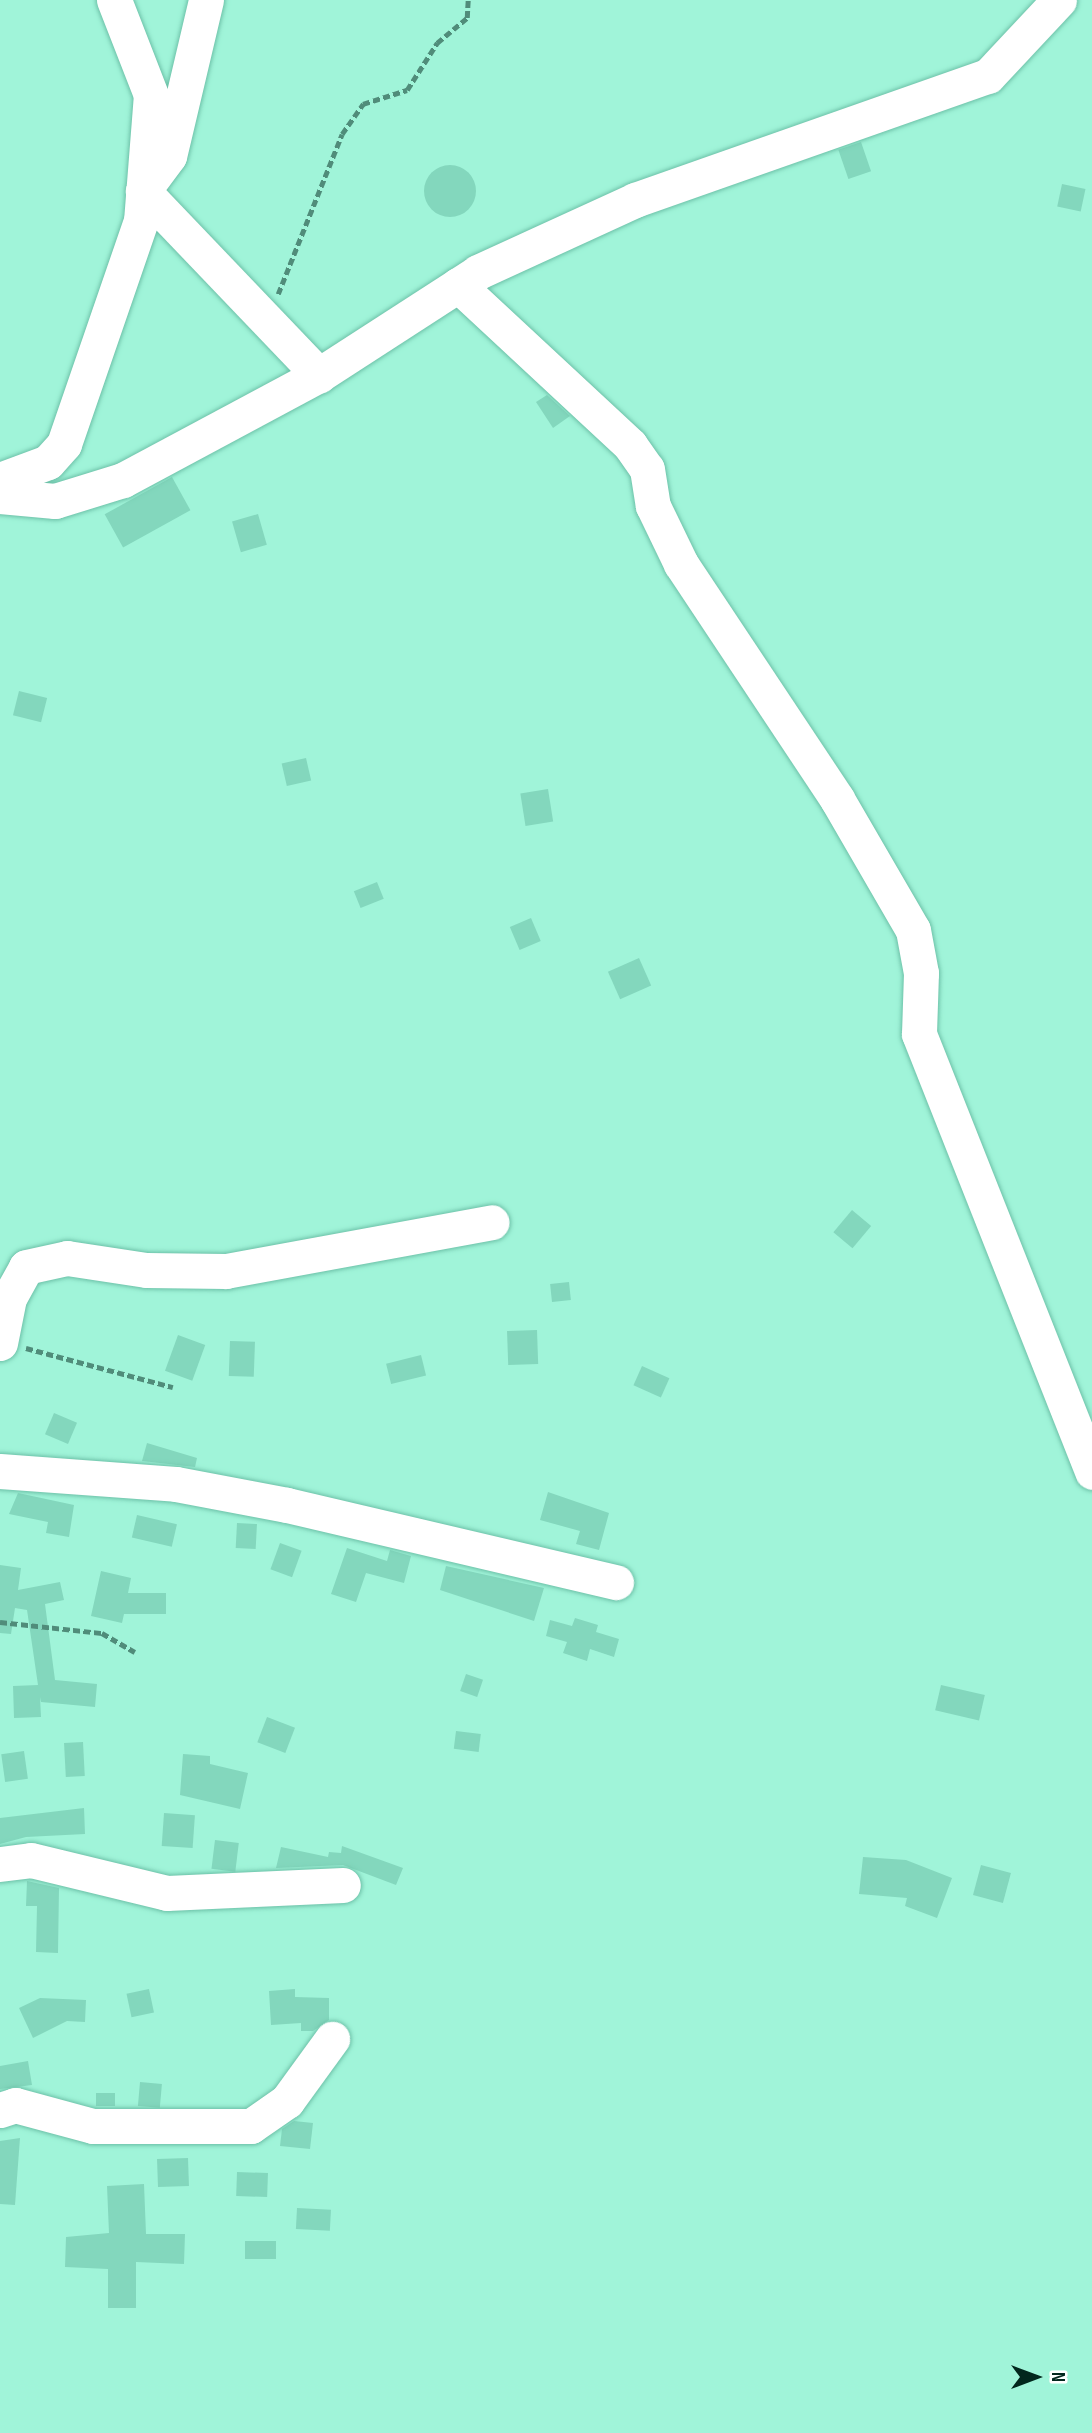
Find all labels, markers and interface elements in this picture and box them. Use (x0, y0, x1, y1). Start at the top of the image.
north arrow (1001, 2342, 1071, 2412)
text: N (1046, 2372, 1069, 2382)

